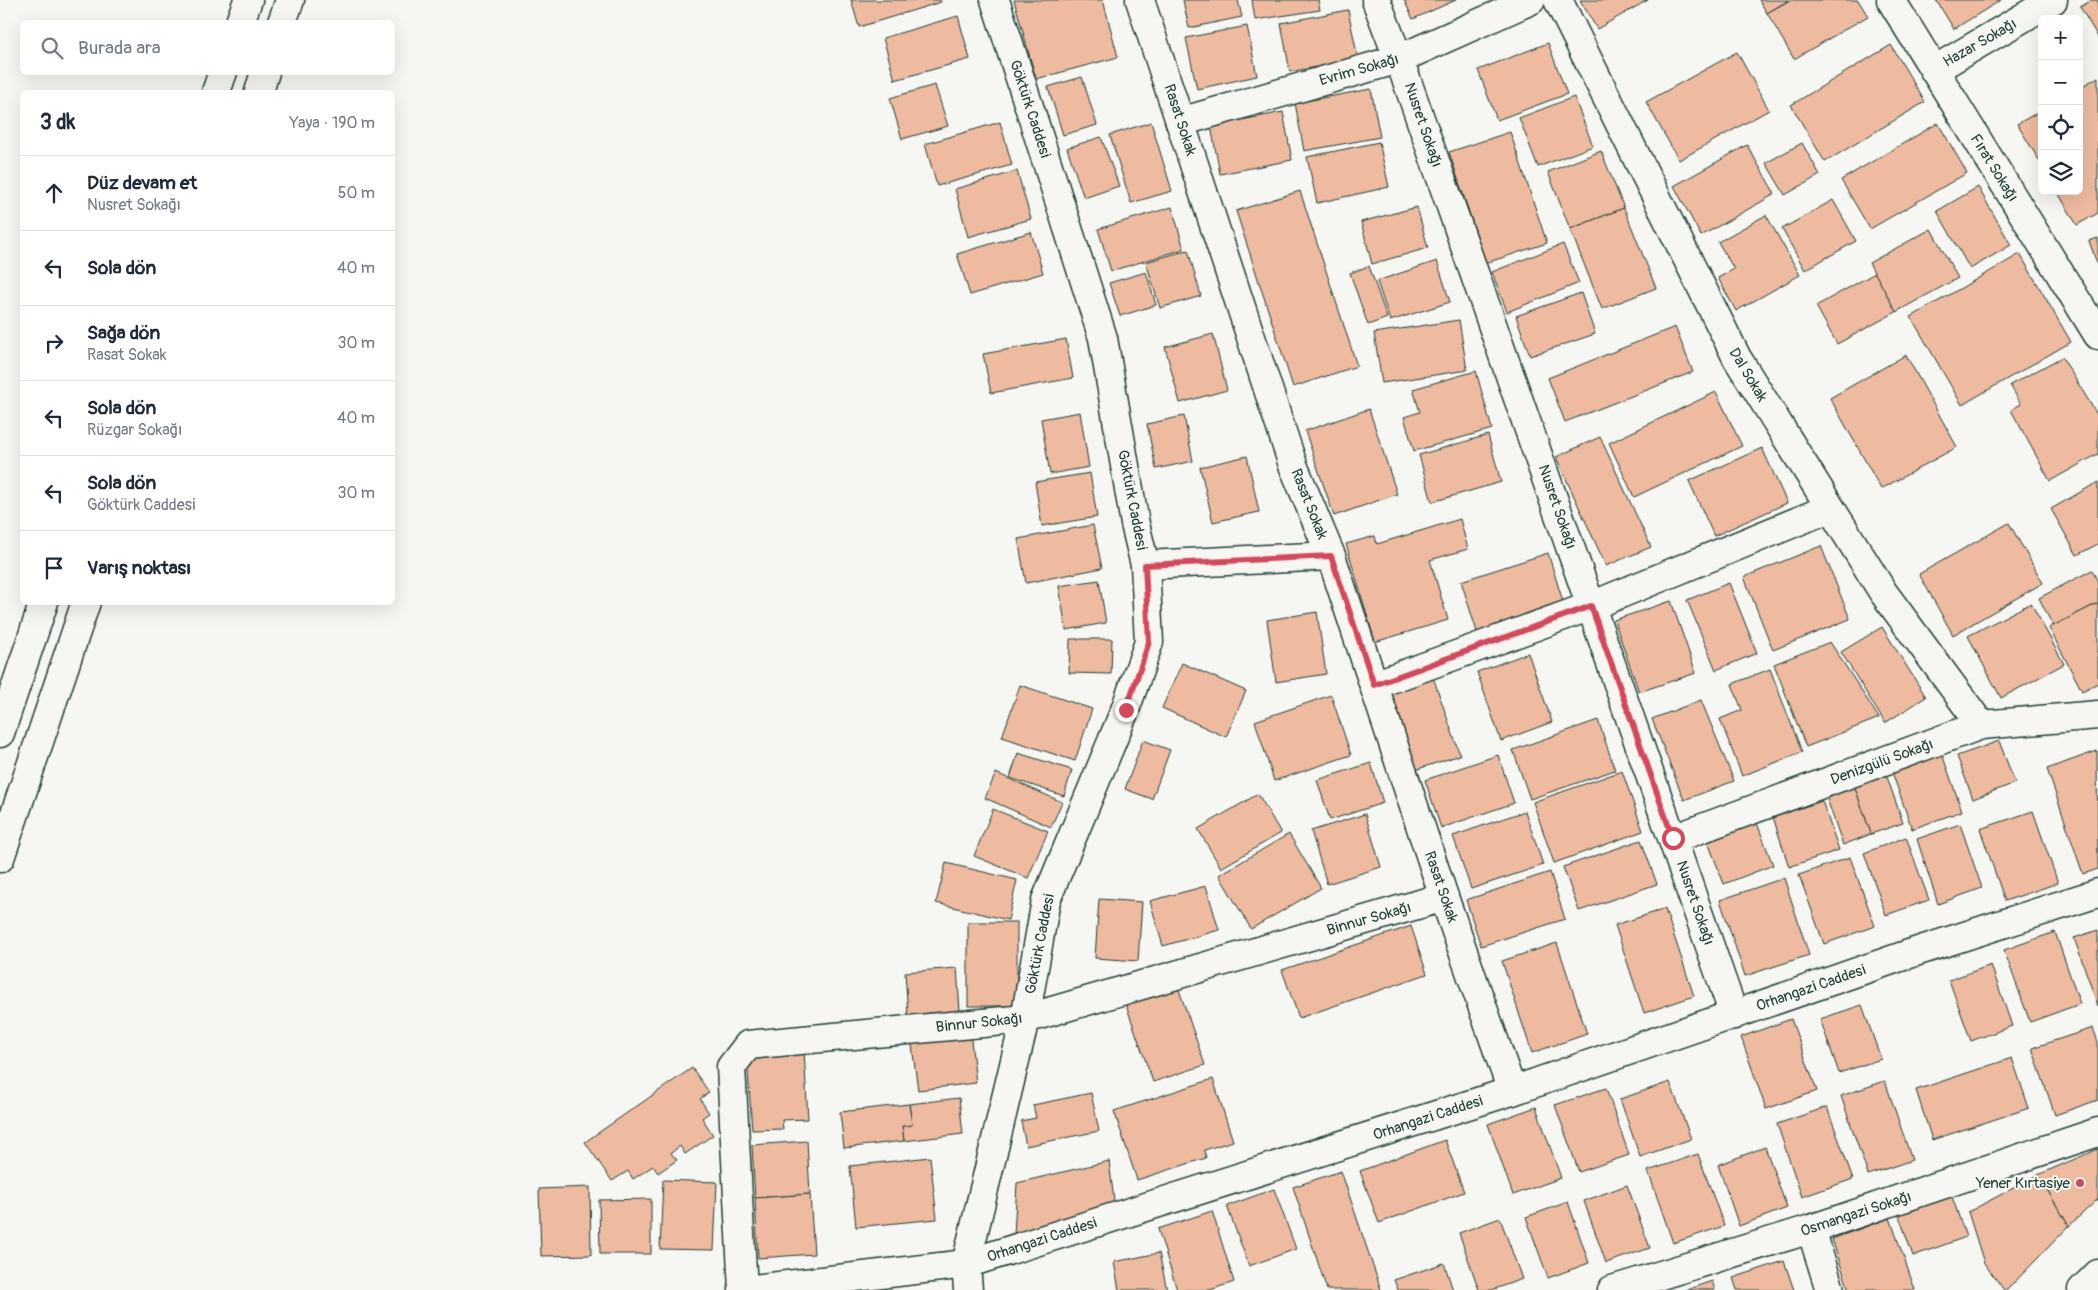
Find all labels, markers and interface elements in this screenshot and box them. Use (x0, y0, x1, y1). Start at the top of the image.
street label: Hazar Sokağı (1940, 14, 2020, 72)
map controls (2038, 15, 2083, 195)
button: + (2038, 15, 2083, 60)
search box (20, 20, 395, 75)
icon: search (38, 34, 66, 62)
text: Burada ara (78, 36, 161, 60)
street label: Evrim Sokağı (1317, 50, 1401, 90)
street label: Göktürk Caddesi (1005, 58, 1055, 160)
button: − (2038, 60, 2083, 105)
street label: Nusret Sokağı (1400, 80, 1446, 170)
street label: Rasat Sokak (1159, 82, 1201, 159)
button: locate (2038, 105, 2083, 150)
text: 3 dk (40, 109, 75, 136)
text: Yaya · 190 m (289, 113, 375, 133)
street label: Fırat Sokağı (1966, 131, 2022, 205)
button: layers (2038, 150, 2083, 195)
text: Düz devam et (87, 171, 197, 195)
icon: ahead (40, 179, 68, 207)
text: 50 m (338, 183, 375, 203)
text: Nusret Sokağı (87, 195, 181, 215)
icon: left (40, 254, 68, 282)
text: Sola dön (87, 256, 156, 280)
text: 40 m (337, 258, 375, 278)
text: Sağa dön (87, 321, 160, 345)
icon: right (40, 329, 68, 357)
text: 30 m (337, 333, 375, 353)
text: Rasat Sokak (87, 345, 166, 365)
street label: Dal Sokak (1725, 345, 1772, 406)
text: Sola dön (87, 396, 156, 420)
icon: left (40, 404, 68, 432)
text: 40 m (337, 408, 375, 428)
text: Rüzgar Sokağı (87, 420, 182, 440)
street label: Göktürk Caddesi (1113, 448, 1151, 552)
street label: Nusret Sokağı (1534, 462, 1580, 552)
street label: Rasat Sokak (1286, 466, 1332, 543)
text: Sola dön (87, 471, 156, 495)
icon: left (40, 479, 68, 507)
text: 30 m (337, 483, 375, 503)
text: Göktürk Caddesi (87, 495, 195, 515)
icon: arrive (40, 554, 68, 582)
text: Varış noktası (87, 556, 191, 580)
route end (1115, 699, 1138, 722)
street label: Denizgülü Sokağı (1828, 735, 1936, 789)
route start (1662, 827, 1685, 850)
street label: Rasat Sokak (1420, 849, 1462, 926)
street label: Nusret Sokağı (1672, 858, 1718, 948)
street label: Göktürk Caddesi (1021, 892, 1059, 996)
street label: Binnur Sokağı (1325, 898, 1413, 940)
street label: Orhangazi Caddesi (1754, 960, 1868, 1016)
street label: Binnur Sokağı (935, 1009, 1023, 1037)
street label: Orhangazi Caddesi (1371, 1091, 1485, 1145)
place label: Yener Kırtasiye (1975, 1174, 2071, 1193)
marker: Yener Kırtasiye (2074, 1177, 2086, 1189)
street label: Osmangazi Sokağı (1798, 1187, 1914, 1241)
street label: Orhangazi Caddesi (985, 1213, 1099, 1267)

